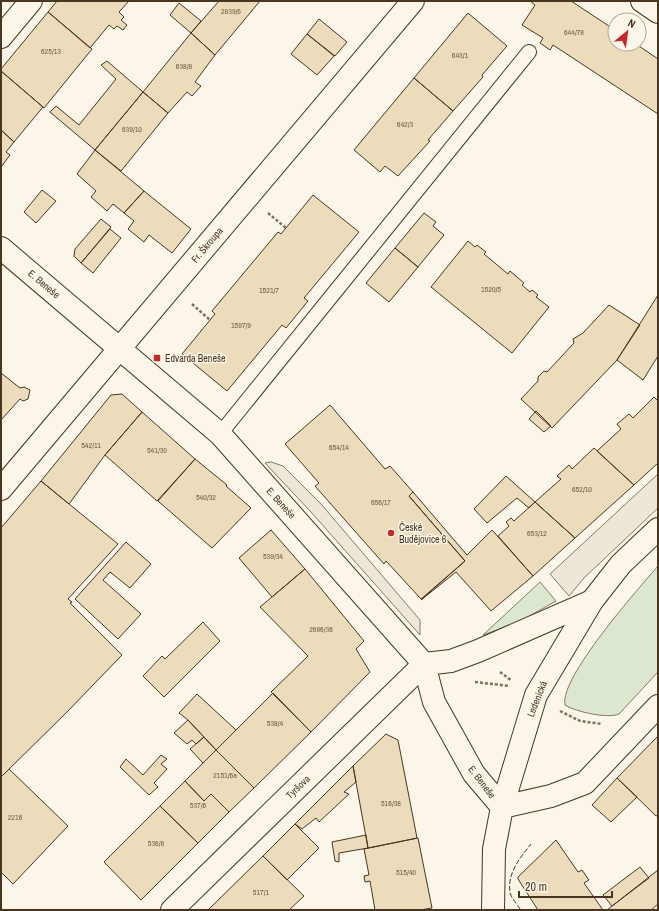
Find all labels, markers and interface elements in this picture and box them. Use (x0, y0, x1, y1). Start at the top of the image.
house number: 2839/6 (221, 6, 241, 16)
north arrow (607, 12, 647, 52)
text: N (626, 16, 638, 31)
house number: 644/78 (564, 27, 584, 37)
house number: 625/13 (41, 46, 61, 56)
house number: 643/1 (452, 50, 469, 60)
house number: 638/8 (176, 61, 193, 71)
house number: 642/3 (397, 119, 414, 129)
house number: 639/10 (122, 124, 142, 134)
street label: Fr. Škroupa (188, 224, 226, 265)
street label: E. Beneše (25, 267, 63, 301)
house number: 1520/5 (481, 284, 501, 294)
house number: 1521/7 (259, 285, 279, 295)
house number: 1597/9 (231, 320, 251, 330)
place label: Edvarda Beneše (165, 352, 226, 365)
marker: Edvarda Beneše (152, 353, 162, 363)
house number: 542/11 (81, 440, 101, 450)
house number: 654/14 (329, 442, 349, 452)
house number: 541/30 (147, 445, 167, 455)
house number: 652/10 (572, 484, 592, 494)
street label: E. Beneše (264, 485, 299, 522)
house number: 540/32 (196, 492, 216, 502)
house number: 656/17 (371, 497, 391, 507)
place label: České Budějovice 6 (399, 521, 447, 546)
marker: České Budějovice 6 (386, 528, 396, 538)
house number: 653/12 (527, 528, 547, 538)
house number: 539/34 (263, 551, 283, 561)
house number: 2686/36 (309, 624, 333, 634)
street label: Ledenická (524, 679, 550, 719)
house number: 538/4 (267, 718, 284, 728)
street label: E. Beneše (465, 763, 499, 801)
house number: 2151/6a (213, 770, 237, 780)
street label: Tyršova (283, 772, 313, 802)
house number: 516/38 (381, 798, 401, 808)
house number: 537/6 (190, 800, 207, 810)
house number: 2216 (8, 812, 23, 822)
house number: 536/8 (148, 838, 165, 848)
house number: 515/40 (396, 867, 416, 877)
scale bar (519, 873, 612, 899)
text: 20 m (525, 879, 547, 895)
house number: 517/1 (253, 887, 270, 897)

